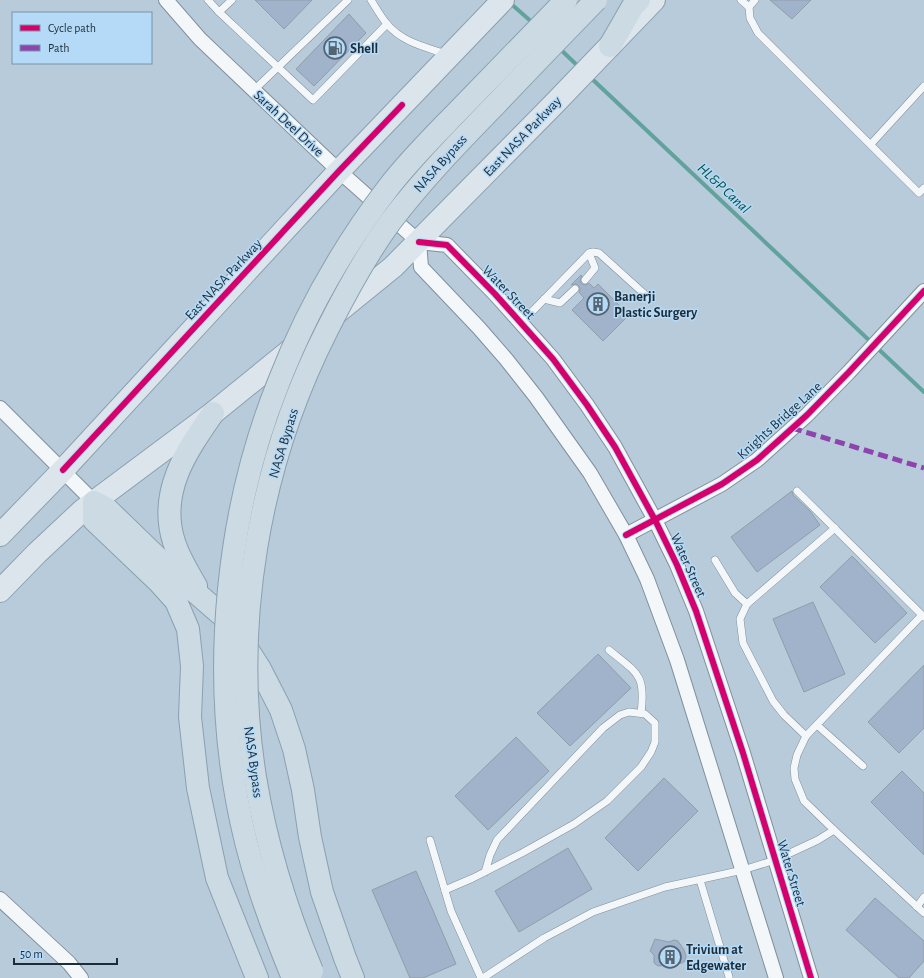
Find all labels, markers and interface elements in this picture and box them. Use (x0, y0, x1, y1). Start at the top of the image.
legend (12, 12, 152, 64)
text: Cycle path (48, 22, 96, 35)
fuel station icon: Shell (322, 35, 348, 61)
text: Path (48, 42, 70, 54)
place label: Shell (350, 42, 378, 56)
street label: Sarah Deel Drive (251, 88, 326, 160)
street label: East NASA Parkway (481, 94, 564, 179)
street label: NASA Bypass (411, 132, 470, 195)
water label: HL&P Canal (694, 160, 753, 217)
street label: East NASA Parkway (183, 236, 265, 323)
street label: Water Street (479, 263, 538, 323)
place label: Banerji Plastic Surgery (614, 290, 698, 320)
building icon: Banerji Plastic Surgery (585, 291, 611, 317)
street label: Knights Bridge Lane (735, 379, 825, 462)
street label: NASA Bypass (267, 407, 301, 480)
street label: Water Street (668, 531, 709, 600)
street label: NASA Bypass (241, 725, 265, 799)
street label: Water Street (774, 838, 808, 909)
scale bar (14, 940, 117, 966)
place label: Trivium at Edgewater (686, 943, 746, 973)
building icon: Trivium at Edgewater (657, 944, 683, 970)
text: 50 m (20, 948, 43, 960)

